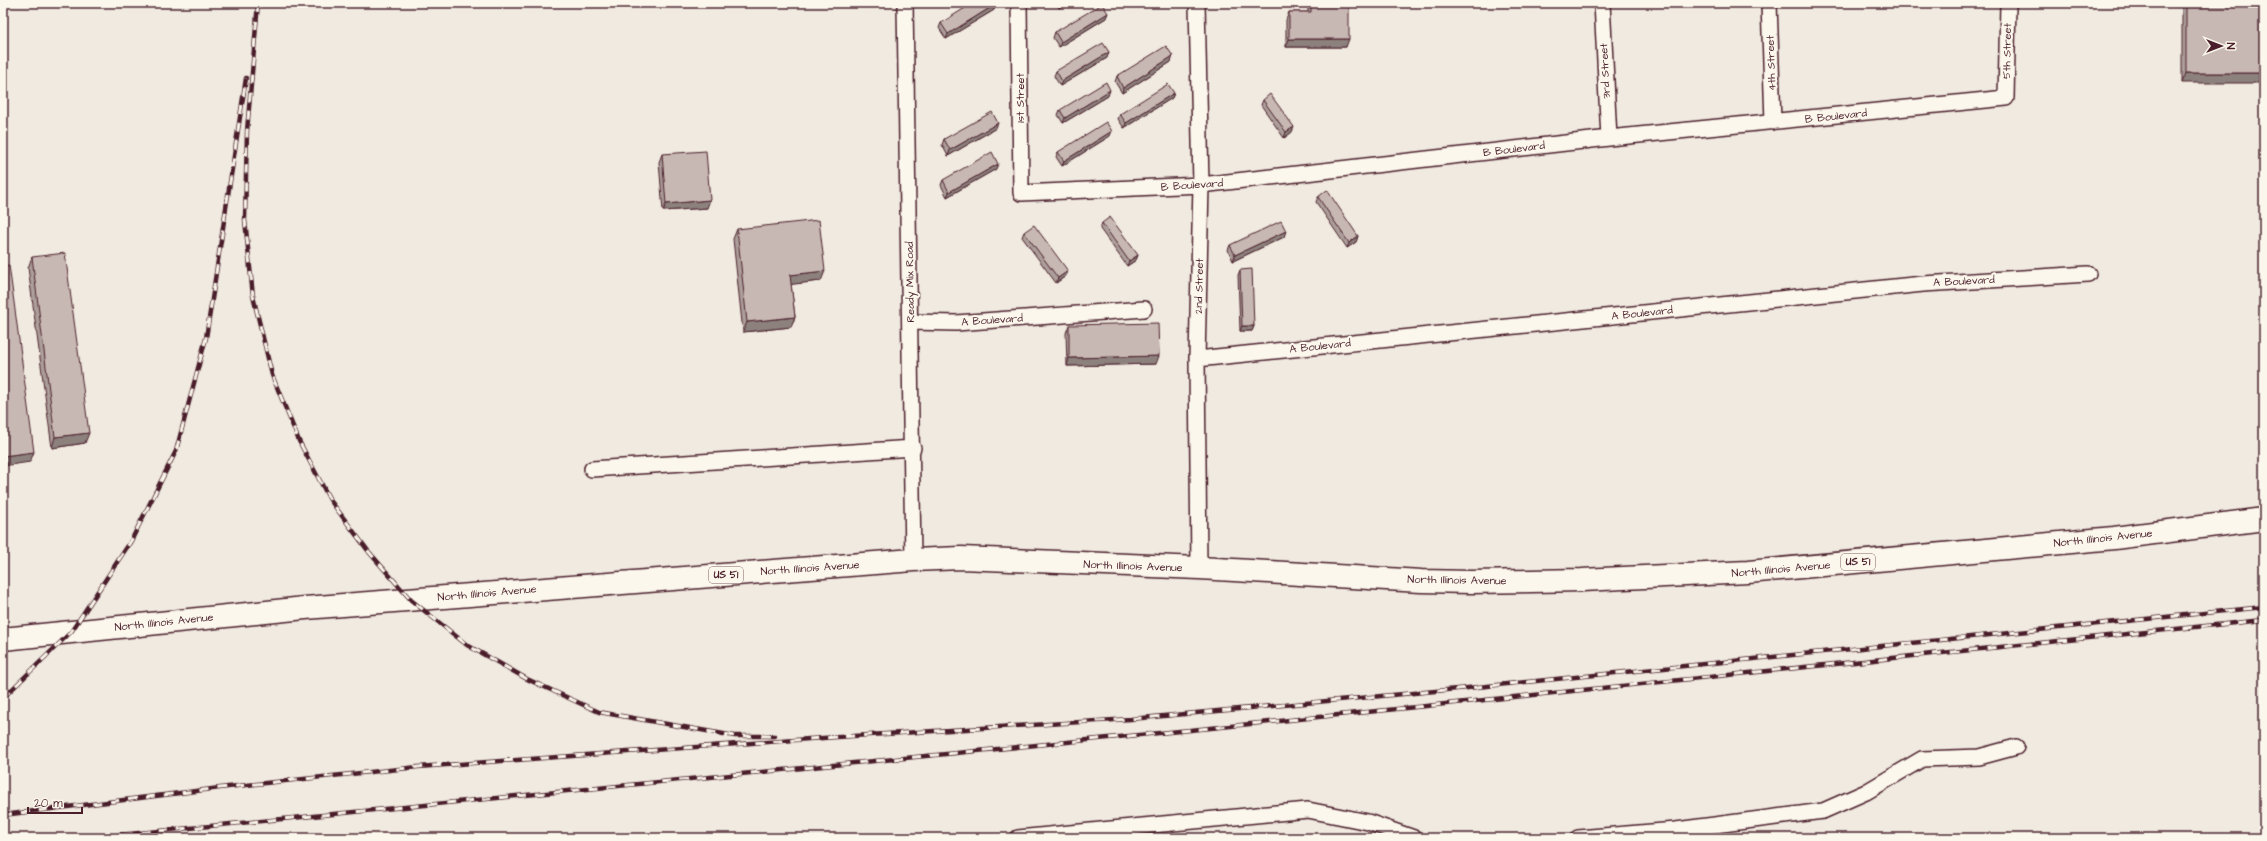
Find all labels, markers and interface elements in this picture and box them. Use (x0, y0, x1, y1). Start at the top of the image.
street label: 5th Street (1999, 22, 2015, 79)
north arrow (2201, 26, 2241, 66)
street label: 4th Street (1763, 34, 1779, 91)
street label: 3rd Street (1596, 42, 1614, 99)
text: N (2223, 43, 2238, 50)
street label: 1st Street (1013, 73, 1028, 123)
street label: B Boulevard (1804, 105, 1868, 127)
street label: B Boulevard (1482, 138, 1546, 160)
street label: B Boulevard (1160, 175, 1224, 195)
street label: Ready Mix Road (902, 241, 919, 323)
street label: 2nd Street (1191, 257, 1207, 314)
street label: A Boulevard (1933, 272, 1996, 290)
street label: A Boulevard (1611, 302, 1674, 324)
street label: A Boulevard (961, 310, 1024, 330)
street label: A Boulevard (1289, 335, 1352, 357)
street label: North Illinois Avenue (2053, 525, 2153, 551)
road number: US 51 (1841, 554, 1875, 570)
street label: North Illinois Avenue (760, 557, 860, 579)
street label: North Illinois Avenue (1083, 557, 1183, 575)
street label: North Illinois Avenue (1731, 557, 1831, 581)
road number: US 51 (709, 567, 743, 583)
street label: North Illinois Avenue (1407, 572, 1507, 588)
street label: North Illinois Avenue (437, 581, 537, 605)
street label: North Illinois Avenue (114, 609, 214, 635)
scale bar (28, 789, 82, 815)
text: 20 m (34, 795, 63, 812)

